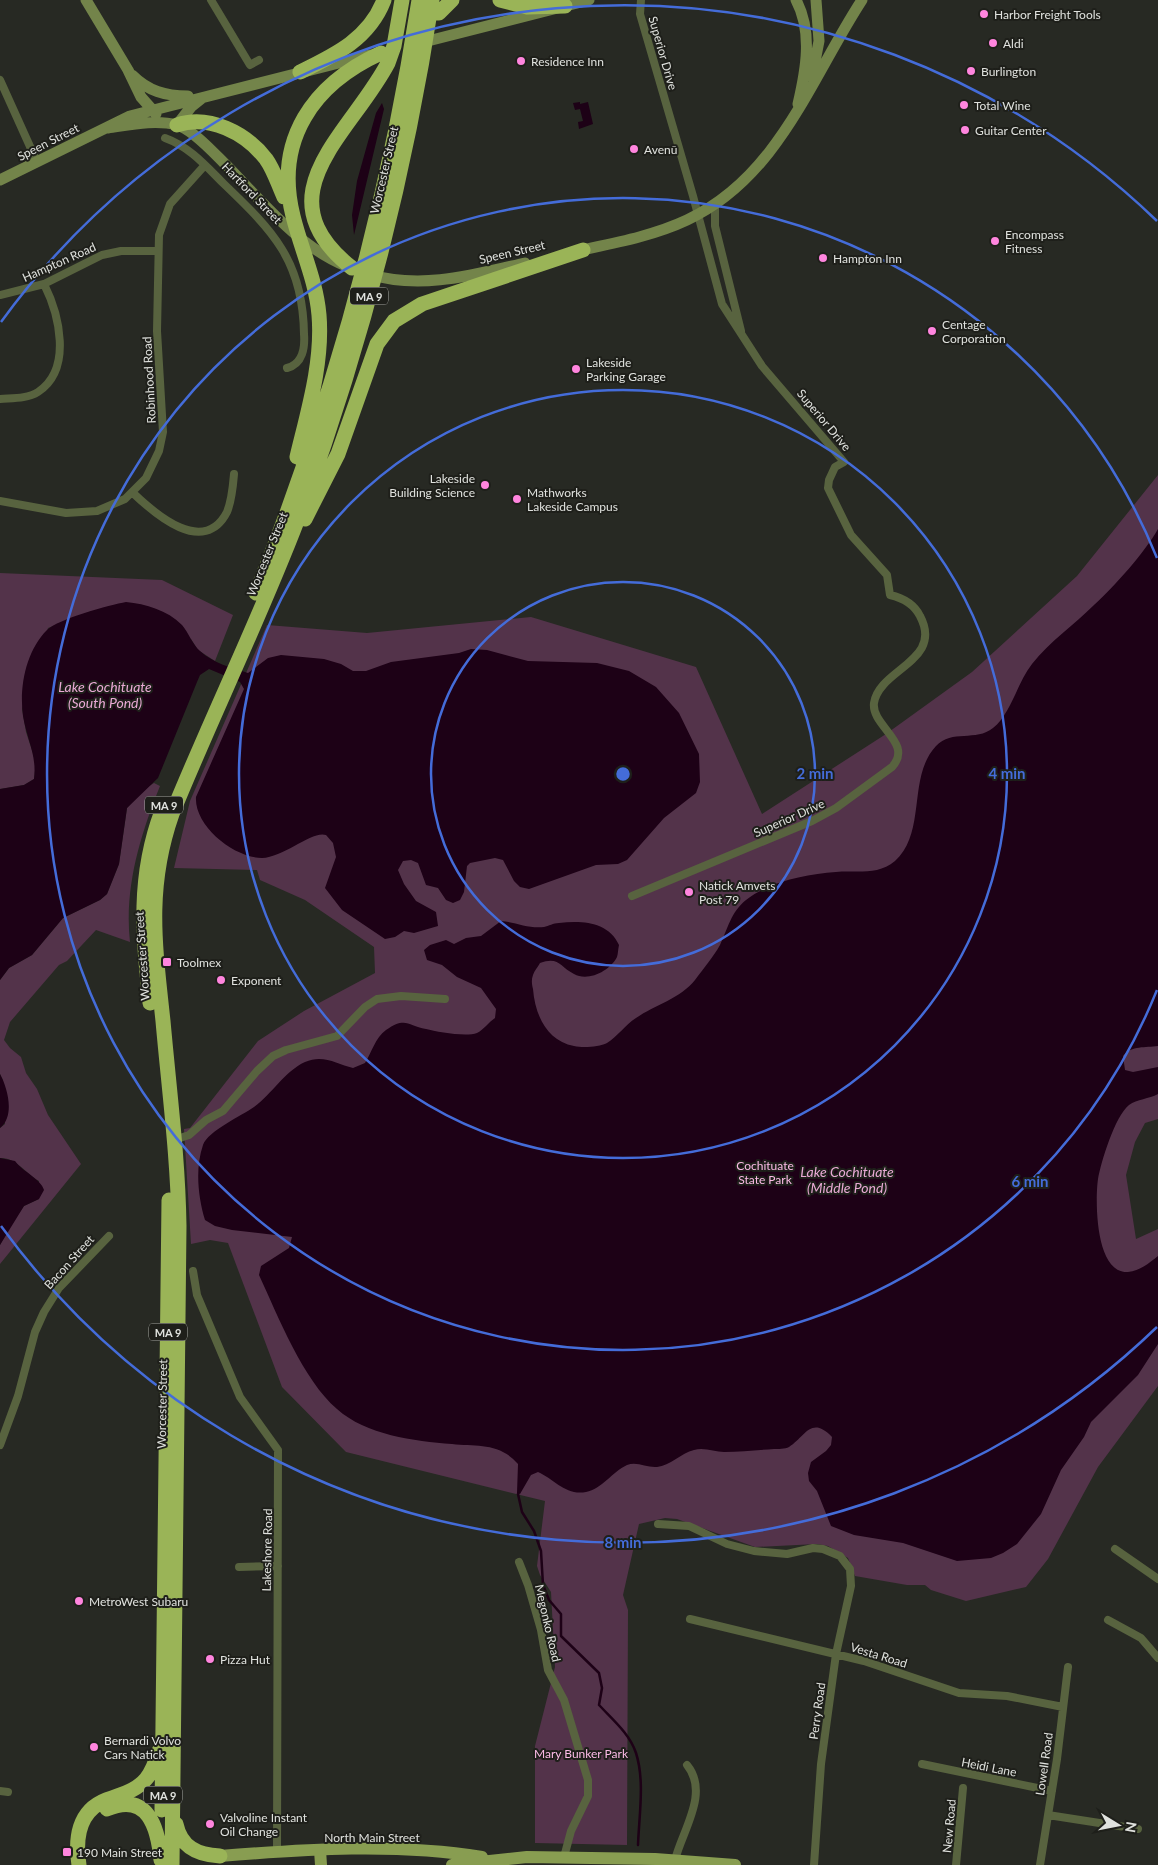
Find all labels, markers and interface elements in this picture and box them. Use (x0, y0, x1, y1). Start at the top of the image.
place label: Harbor Freight Tools (994, 7, 1101, 22)
marker: Harbor Freight Tools (978, 8, 990, 20)
street label: Superior Drive (645, 14, 681, 92)
place label: Aldi (1003, 36, 1024, 51)
marker: Aldi (987, 37, 999, 49)
place label: Residence Inn (531, 54, 604, 69)
marker: Residence Inn (515, 55, 527, 67)
place label: Burlington (981, 64, 1036, 79)
marker: Burlington (965, 65, 977, 77)
place label: Total Wine (974, 98, 1031, 113)
marker: Total Wine (958, 99, 970, 111)
street label: Speen Street (15, 120, 82, 164)
place label: Guitar Center (975, 123, 1047, 138)
street label: Worcester Street (367, 124, 401, 215)
marker: Guitar Center (959, 124, 971, 136)
place label: Avenū (644, 142, 677, 157)
marker: Avenū (628, 143, 640, 155)
street label: Hartford Street (219, 159, 286, 227)
place label: Encompass Fitness (1005, 227, 1064, 256)
marker: Encompass Fitness (989, 235, 1001, 247)
street label: Speen Street (478, 237, 547, 267)
street label: Hampton Road (20, 239, 98, 285)
place label: Hampton Inn (833, 251, 902, 266)
marker: Hampton Inn (817, 252, 829, 264)
road number: MA 9 (350, 288, 388, 304)
place label: Centage Corporation (942, 317, 1006, 346)
marker: Centage Corporation (926, 325, 938, 337)
street label: Robinhood Road (139, 336, 159, 424)
place label: Lakeside Parking Garage (586, 355, 666, 384)
marker: Lakeside Parking Garage (570, 363, 582, 375)
street label: Superior Drive (794, 386, 854, 454)
place label: Lakeside Building Science (389, 471, 475, 500)
marker: Lakeside Building Science (479, 479, 491, 491)
place label: Mathworks Lakeside Campus (527, 485, 618, 514)
marker: Mathworks Lakeside Campus (511, 493, 523, 505)
street label: Worcester Street (243, 509, 291, 598)
water label: Lake Cochituate (South Pond) (58, 678, 152, 711)
text: 2 min (796, 764, 834, 782)
text: 4 min (988, 764, 1026, 782)
centre of rings (614, 765, 632, 783)
road number: MA 9 (145, 796, 183, 814)
street label: Superior Drive (751, 796, 827, 840)
place label: Natick Amvets Post 79 (699, 878, 775, 907)
marker: Natick Amvets Post 79 (683, 886, 695, 898)
street label: Worcester Street (131, 910, 153, 1001)
place label: Toolmex (177, 955, 221, 970)
marker: Toolmex (161, 956, 173, 968)
place label: Exponent (231, 973, 282, 988)
marker: Exponent (215, 974, 227, 986)
park label: Cochituate State Park (736, 1158, 794, 1187)
water label: Lake Cochituate (Middle Pond) (800, 1163, 894, 1196)
text: 6 min (1011, 1172, 1049, 1190)
street label: Bacon Street (41, 1231, 98, 1292)
road number: MA 9 (149, 1324, 187, 1340)
street label: Worcester Street (154, 1359, 170, 1449)
street label: Lakeshore Road (259, 1508, 275, 1592)
text: 8 min (604, 1533, 642, 1551)
street label: Megonko Road (532, 1583, 564, 1663)
place label: MetroWest Subaru (89, 1594, 188, 1609)
marker: MetroWest Subaru (73, 1595, 85, 1607)
street label: Vesta Road (849, 1639, 909, 1671)
place label: Pizza Hut (220, 1652, 271, 1667)
marker: Pizza Hut (204, 1653, 216, 1665)
street label: Perry Road (806, 1681, 828, 1741)
street label: Lowell Road (1032, 1732, 1056, 1796)
place label: Bernardi Volvo Cars Natick (104, 1733, 181, 1762)
marker: Bernardi Volvo Cars Natick (88, 1741, 100, 1753)
park label: Mary Bunker Park (534, 1746, 629, 1761)
street label: Heidi Lane (960, 1754, 1018, 1780)
road number: MA 9 (144, 1786, 182, 1804)
street label: New Road (939, 1798, 959, 1854)
north arrow (1093, 1800, 1143, 1850)
place label: Valvoline Instant Oil Change (220, 1810, 308, 1839)
marker: Valvoline Instant Oil Change (204, 1818, 216, 1830)
text: N (1122, 1821, 1141, 1834)
street label: North Main Street (324, 1830, 420, 1845)
place label: 190 Main Street (77, 1845, 163, 1860)
marker: 190 Main Street (61, 1846, 73, 1858)

